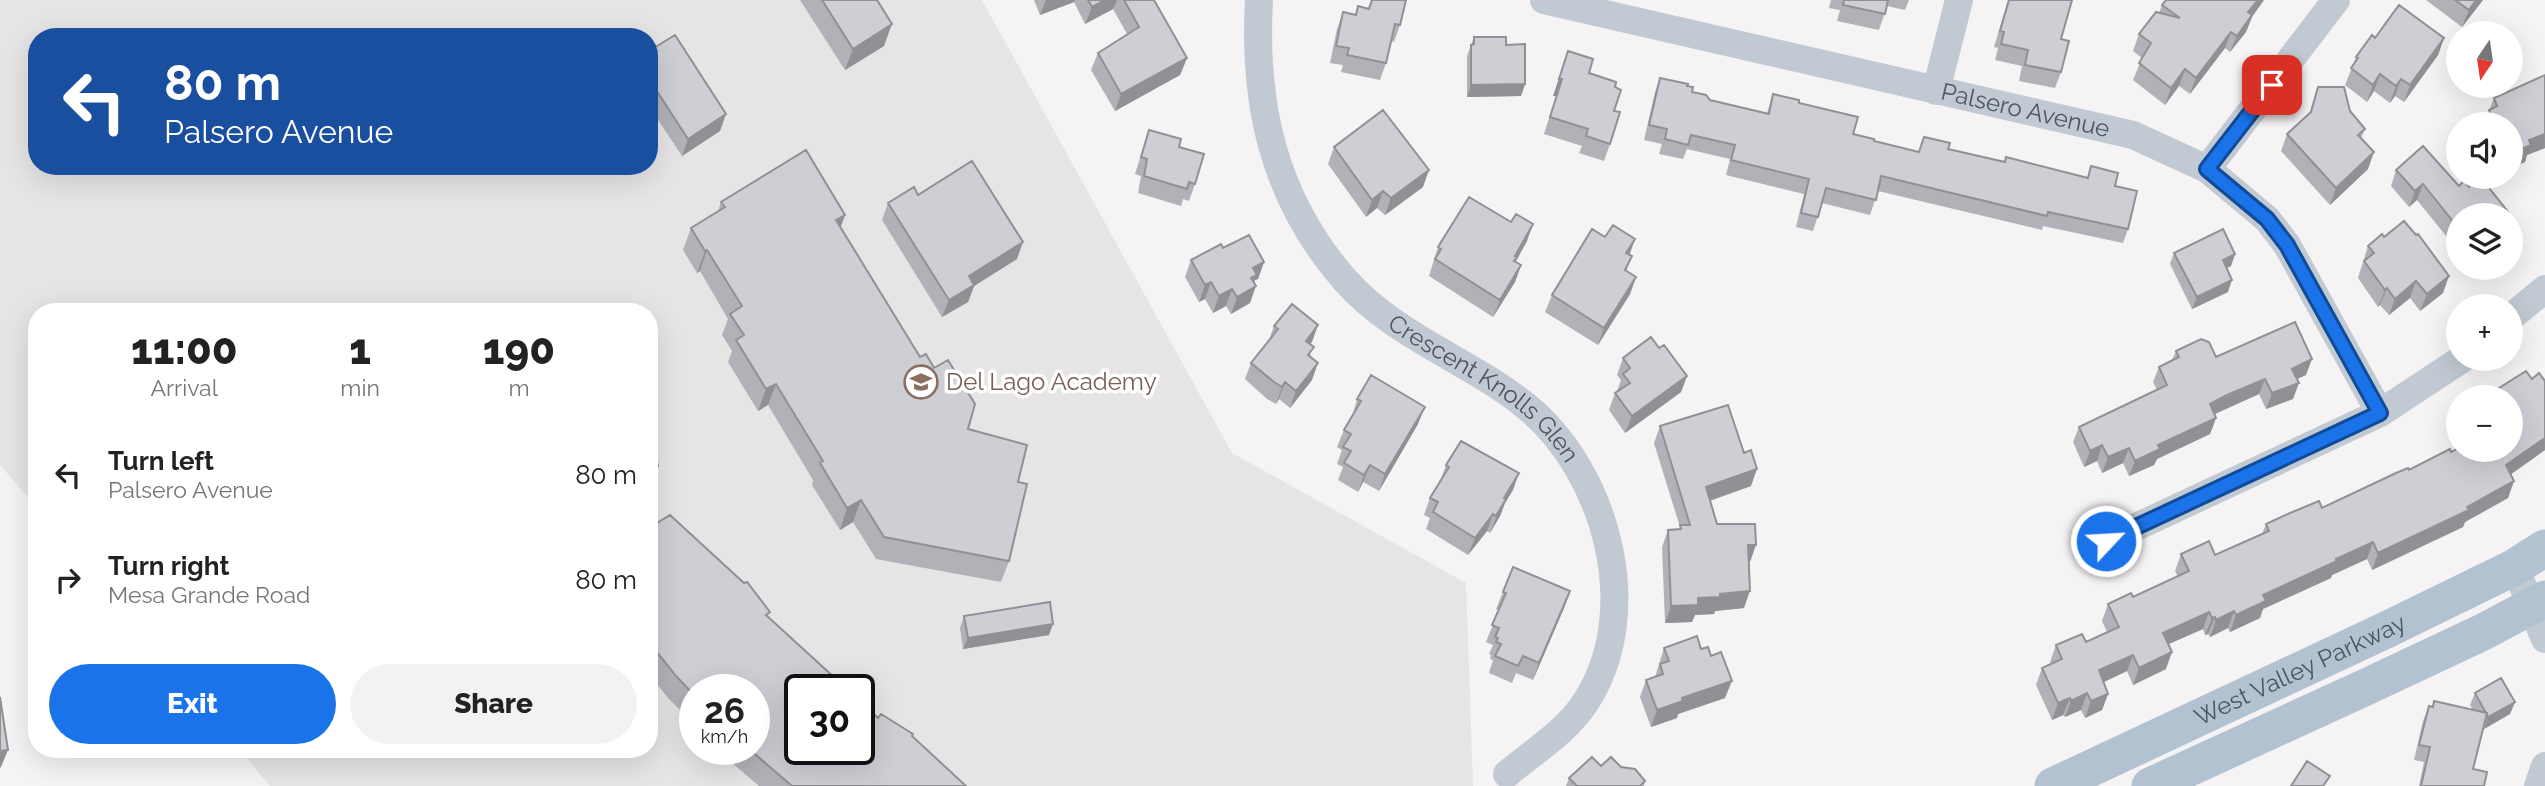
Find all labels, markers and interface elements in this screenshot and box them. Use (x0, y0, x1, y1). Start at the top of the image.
north arrow (2446, 21, 2524, 98)
map controls (2446, 21, 2523, 462)
text: 80 m (164, 54, 281, 111)
pin (2242, 55, 2302, 115)
icon: left (49, 56, 140, 147)
icon: arrive (2253, 66, 2291, 104)
street label: Palsero Avenue (1939, 77, 2113, 143)
button: sound (2446, 112, 2523, 189)
text: Palsero Avenue (164, 113, 393, 150)
button: layers (2446, 203, 2523, 280)
button: + (2446, 294, 2523, 371)
street label: Crescent Knolls Glen (1383, 308, 1585, 467)
text: 11:00 (131, 325, 237, 374)
text: 1 (349, 325, 371, 374)
text: 190 (483, 325, 555, 374)
school or university icon: Del Lago Academy (902, 363, 940, 401)
place label: Del Lago Academy (946, 367, 1157, 396)
text: Arrival (150, 374, 218, 401)
text: min (340, 374, 380, 401)
text: m (508, 374, 530, 401)
button: − (2446, 385, 2523, 462)
text: Turn left (108, 446, 214, 476)
icon: left (49, 456, 87, 494)
text: 80 m (575, 460, 637, 490)
text: Palsero Avenue (108, 476, 273, 503)
position arrow (2069, 504, 2143, 578)
text: Turn right (108, 551, 229, 581)
icon: right (49, 561, 87, 599)
text: 80 m (575, 565, 637, 595)
text: Mesa Grande Road (108, 581, 310, 608)
street label: West Valley Parkway (2190, 608, 2410, 732)
button: Exit (49, 664, 336, 744)
button: Share (350, 664, 637, 744)
speed limit sign: 30 (784, 674, 875, 765)
text: 26 (704, 690, 745, 731)
text: km/h (701, 726, 748, 747)

